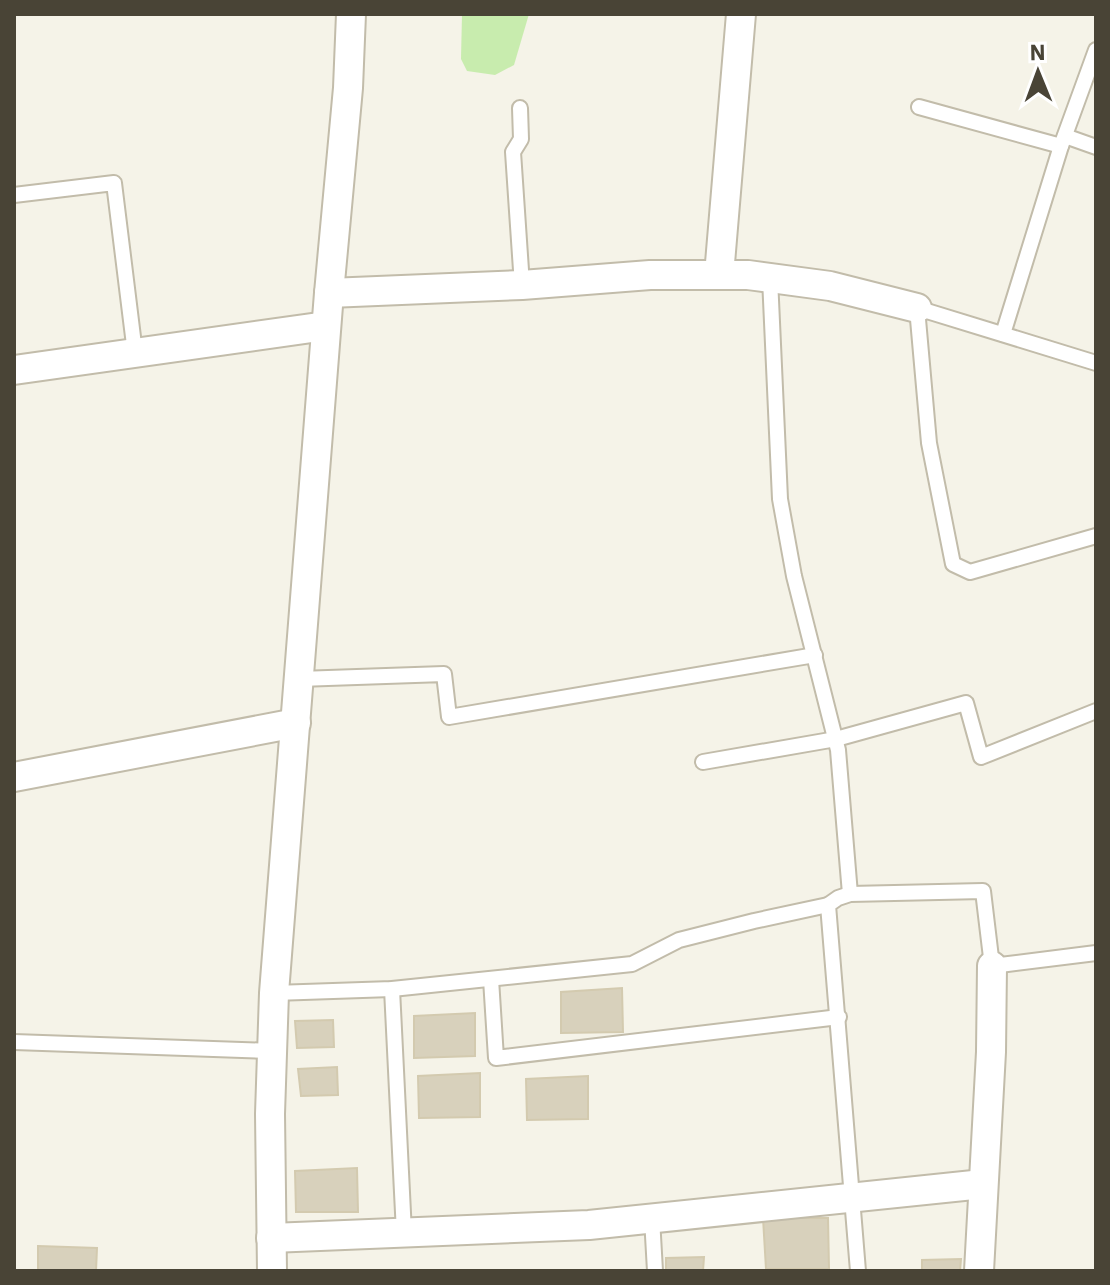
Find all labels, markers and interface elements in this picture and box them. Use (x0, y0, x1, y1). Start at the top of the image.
north arrow (998, 32, 1078, 112)
text: N (1029, 37, 1046, 66)

